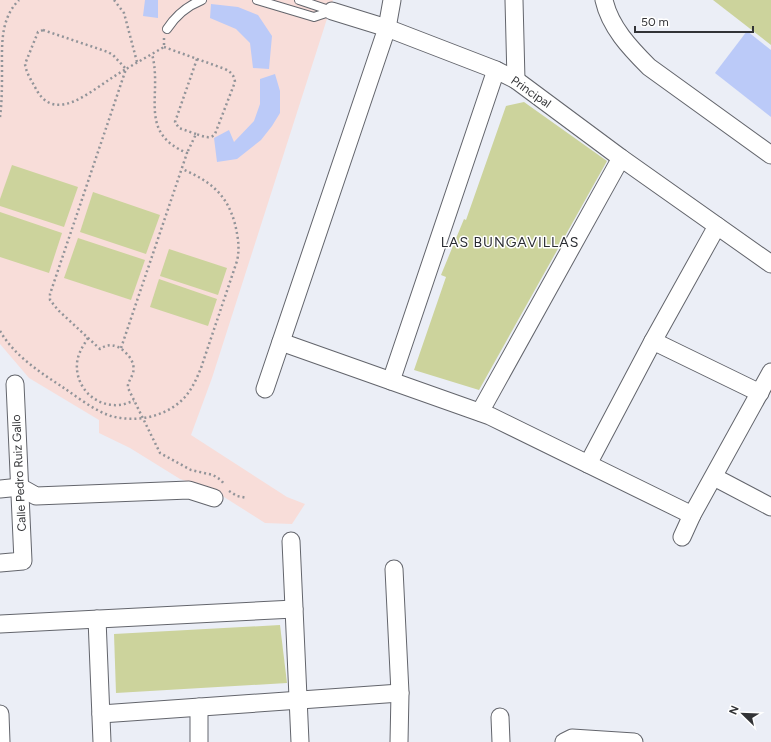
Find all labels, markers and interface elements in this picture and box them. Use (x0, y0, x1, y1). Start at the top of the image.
scale bar (635, 8, 753, 34)
text: 50 m (641, 15, 669, 29)
street label: Principal (508, 73, 554, 111)
district label: LAS BUNGAVILLAS (441, 234, 579, 251)
street label: Calle Pedro Ruiz Gallo (9, 414, 29, 532)
north arrow (723, 694, 763, 734)
text: N (727, 704, 742, 717)

